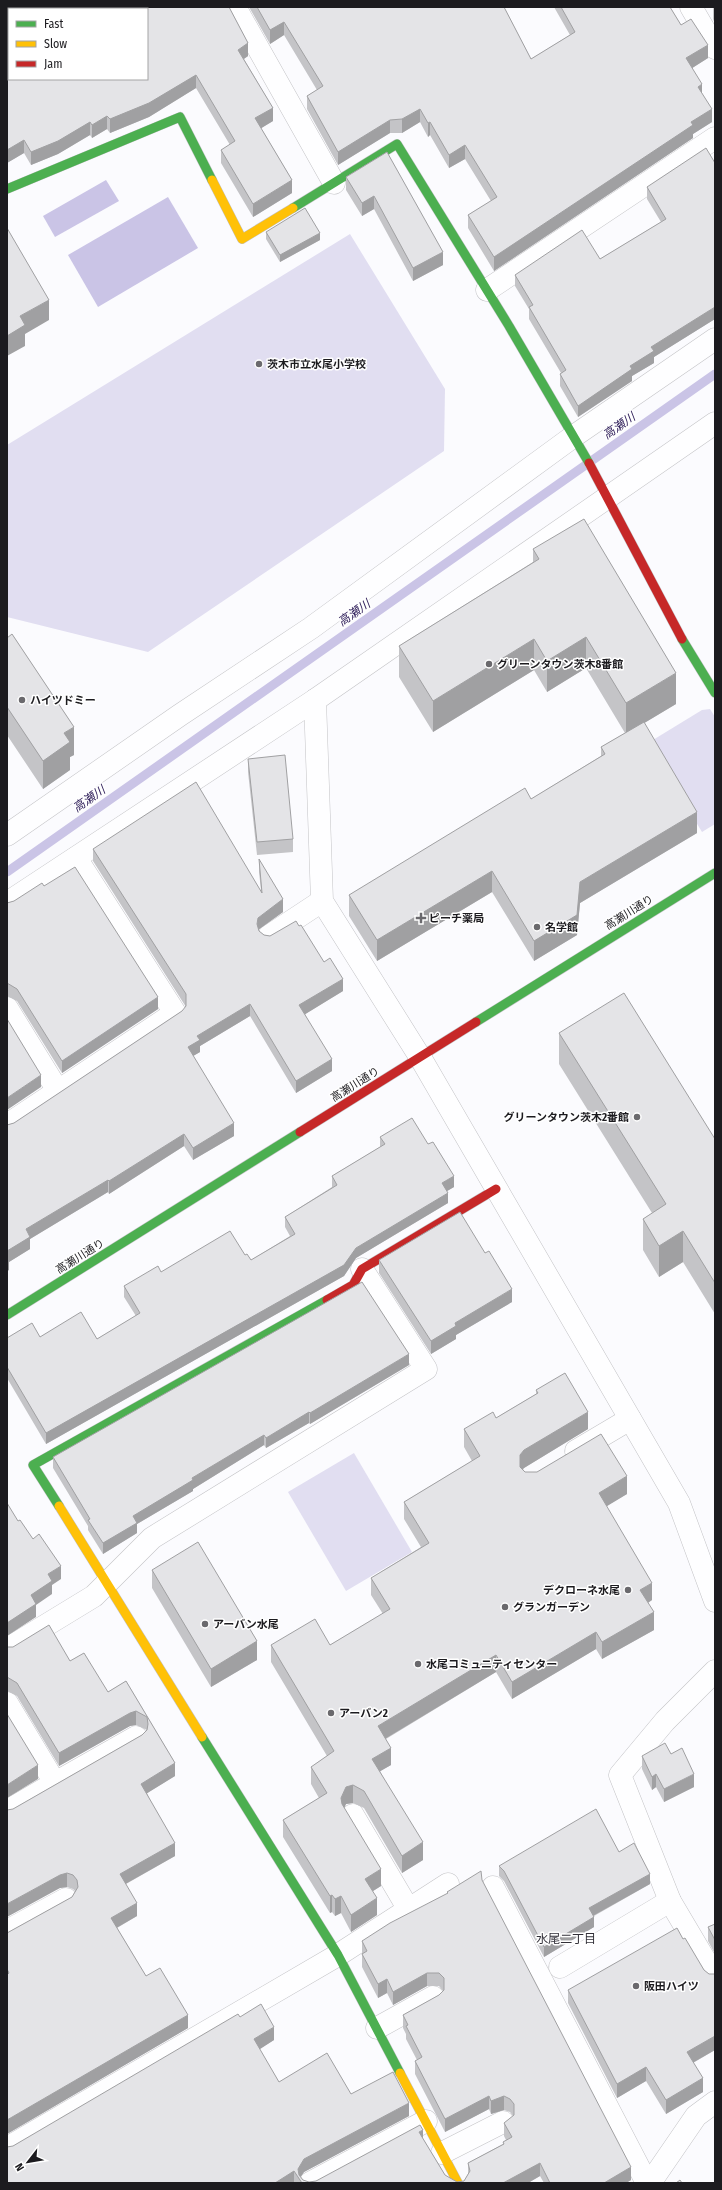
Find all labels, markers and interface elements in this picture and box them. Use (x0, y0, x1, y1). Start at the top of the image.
legend (8, 8, 148, 80)
text: Fast (44, 17, 63, 31)
text: Slow (44, 37, 67, 51)
text: Jam (44, 57, 62, 71)
place label: 茨木市立水尾小学校 (267, 358, 366, 371)
marker: 茨木市立水尾小学校 (254, 359, 264, 369)
water label: 高瀬川 (600, 409, 639, 442)
water label: 高瀬川 (335, 596, 374, 629)
place label: グリーンタウン茨木8番館 (497, 658, 623, 671)
marker: グリーンタウン茨木8番館 (484, 659, 494, 669)
place label: ハイツドミー (30, 694, 96, 707)
marker: ハイツドミー (17, 695, 27, 705)
water label: 高瀬川 (70, 782, 109, 815)
street label: 高瀬川通り (602, 892, 656, 933)
place label: ピーチ薬局 (429, 912, 484, 925)
marker: ピーチ薬局 (416, 913, 426, 923)
place label: 名学館 (545, 921, 578, 934)
marker: 名学館 (532, 922, 542, 932)
street label: 高瀬川通り (328, 1064, 382, 1105)
place label: グリーンタウン茨木2番館 (503, 1111, 629, 1124)
marker: グリーンタウン茨木2番館 (632, 1112, 642, 1122)
street label: 高瀬川通り (53, 1236, 107, 1277)
place label: デクローネ水尾 (543, 1584, 620, 1597)
marker: デクローネ水尾 (623, 1585, 633, 1595)
place label: グランガーデン (513, 1601, 590, 1614)
marker: グランガーデン (500, 1602, 510, 1612)
place label: アーバン水尾 (213, 1618, 279, 1631)
marker: アーバン水尾 (200, 1619, 210, 1629)
place label: 水尾コミュニティセンター (426, 1658, 557, 1671)
marker: 水尾コミュニティセンター (413, 1659, 423, 1669)
place label: アーバン2 (339, 1707, 388, 1720)
marker: アーバン2 (326, 1708, 336, 1718)
district label: 水尾二丁目 (536, 1932, 596, 1946)
place label: 阪田ハイツ (644, 1980, 699, 1993)
marker: 阪田ハイツ (631, 1981, 641, 1991)
north arrow (8, 2142, 48, 2182)
text: N (13, 2161, 27, 2173)

